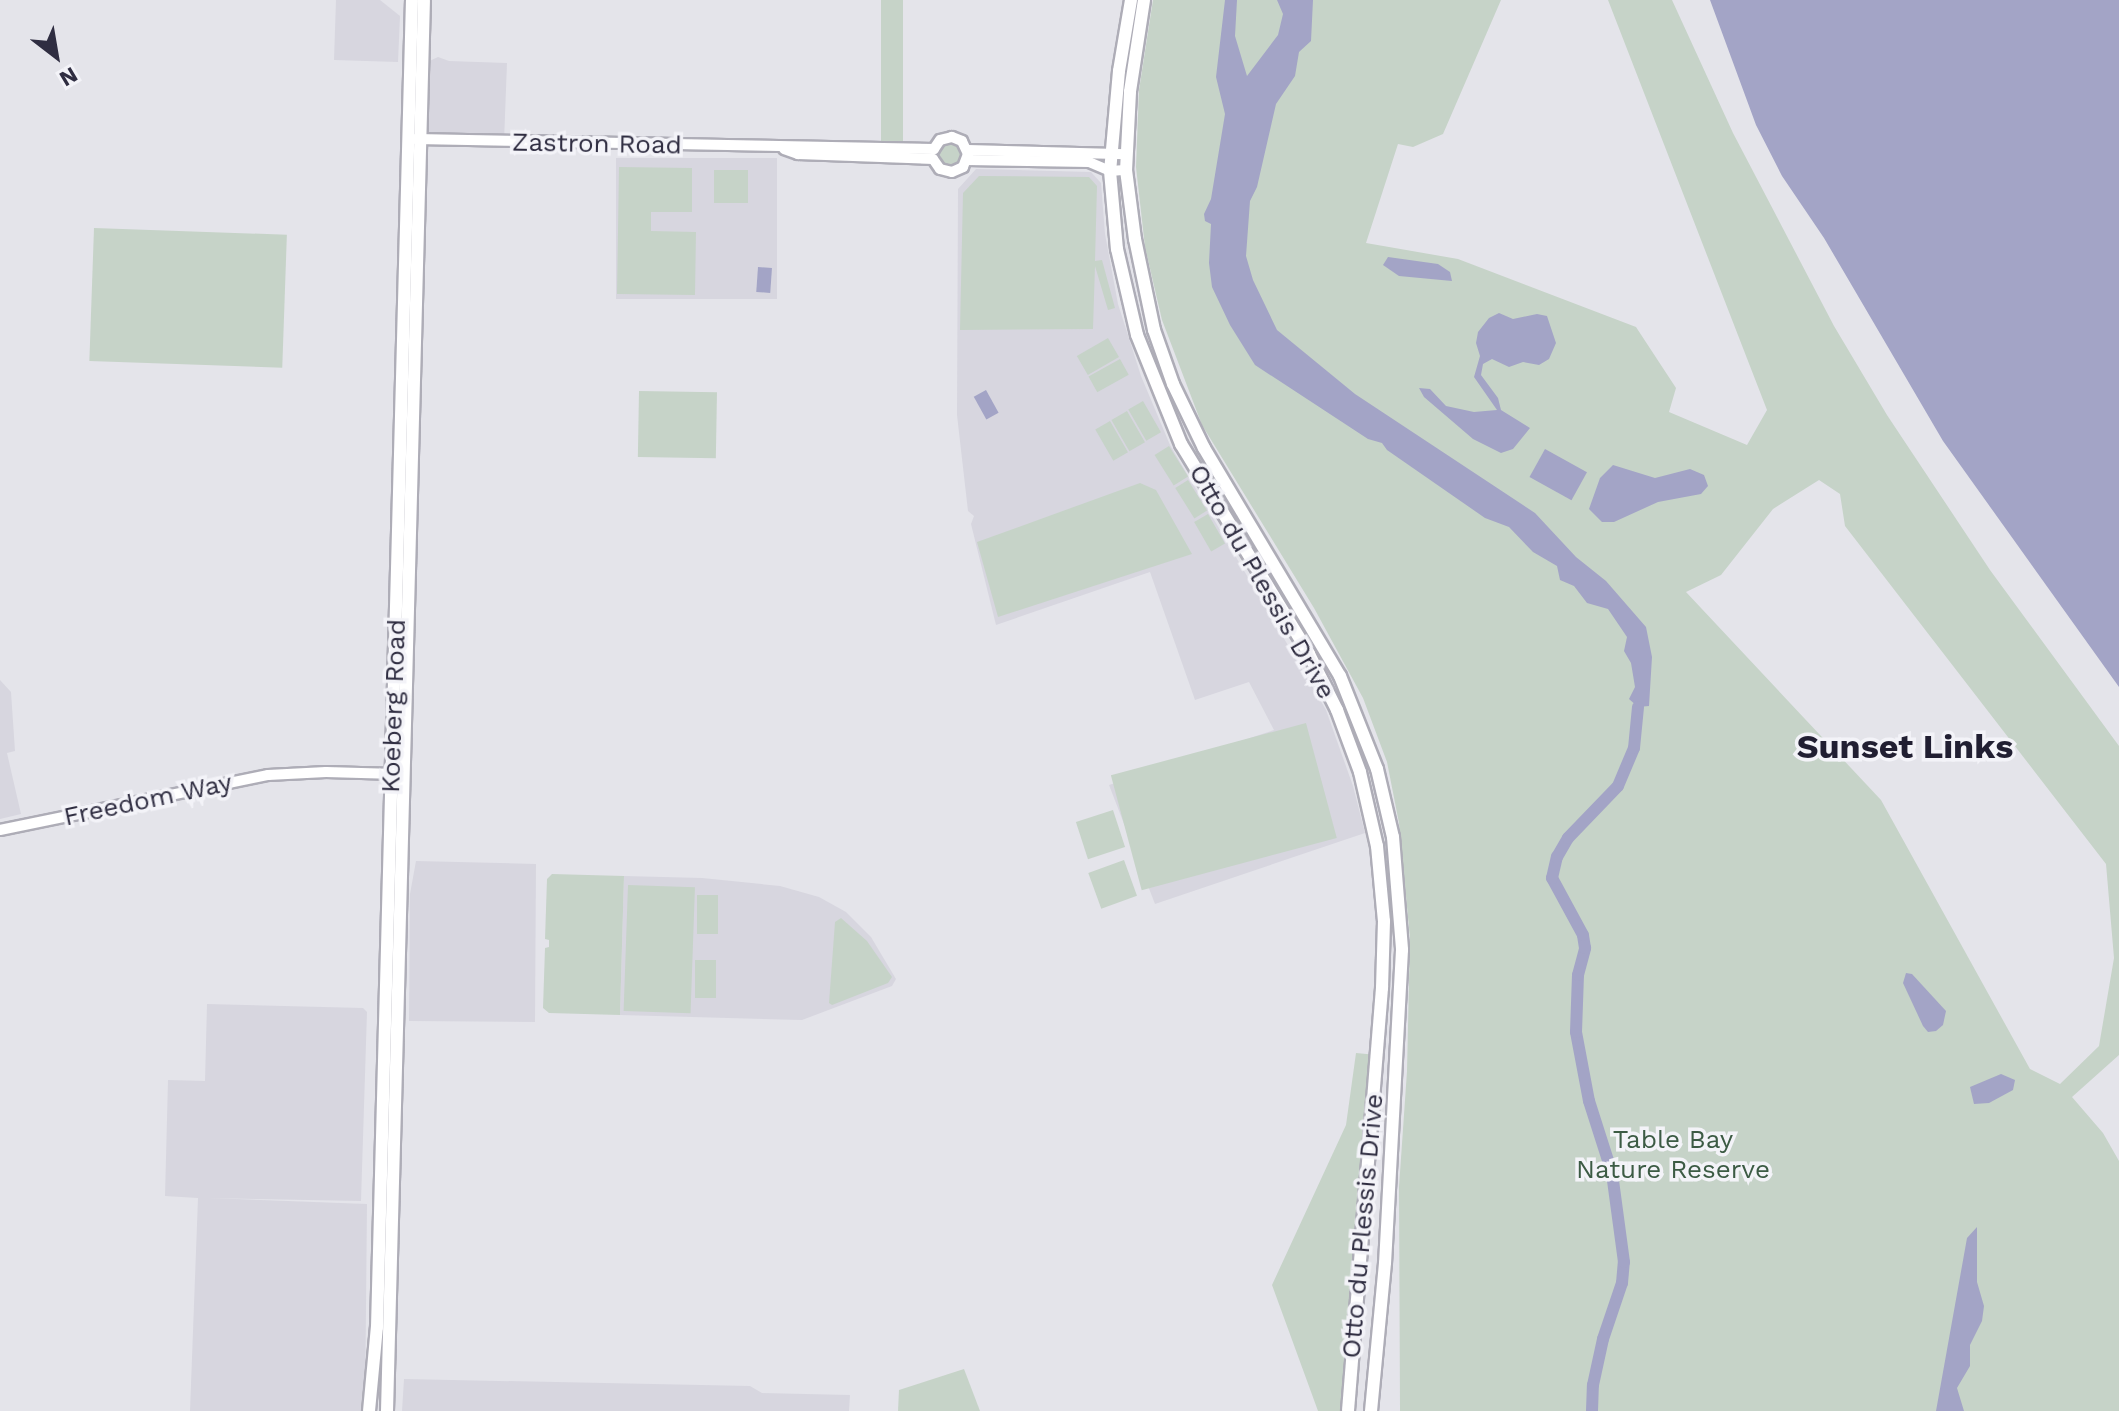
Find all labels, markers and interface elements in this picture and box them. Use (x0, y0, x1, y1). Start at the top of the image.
north arrow (16, 16, 96, 96)
text: N (55, 62, 82, 92)
street label: Zastron Road (512, 127, 682, 161)
street label: Otto du Plessis Drive (1182, 459, 1342, 705)
street label: Koeberg Road (375, 619, 413, 793)
district label: Sunset Links (1797, 727, 2013, 767)
street label: Freedom Way (61, 767, 235, 833)
street label: Otto du Plessis Drive (1336, 1092, 1390, 1360)
park label: Table Bay Nature Reserve (1576, 1124, 1770, 1186)

